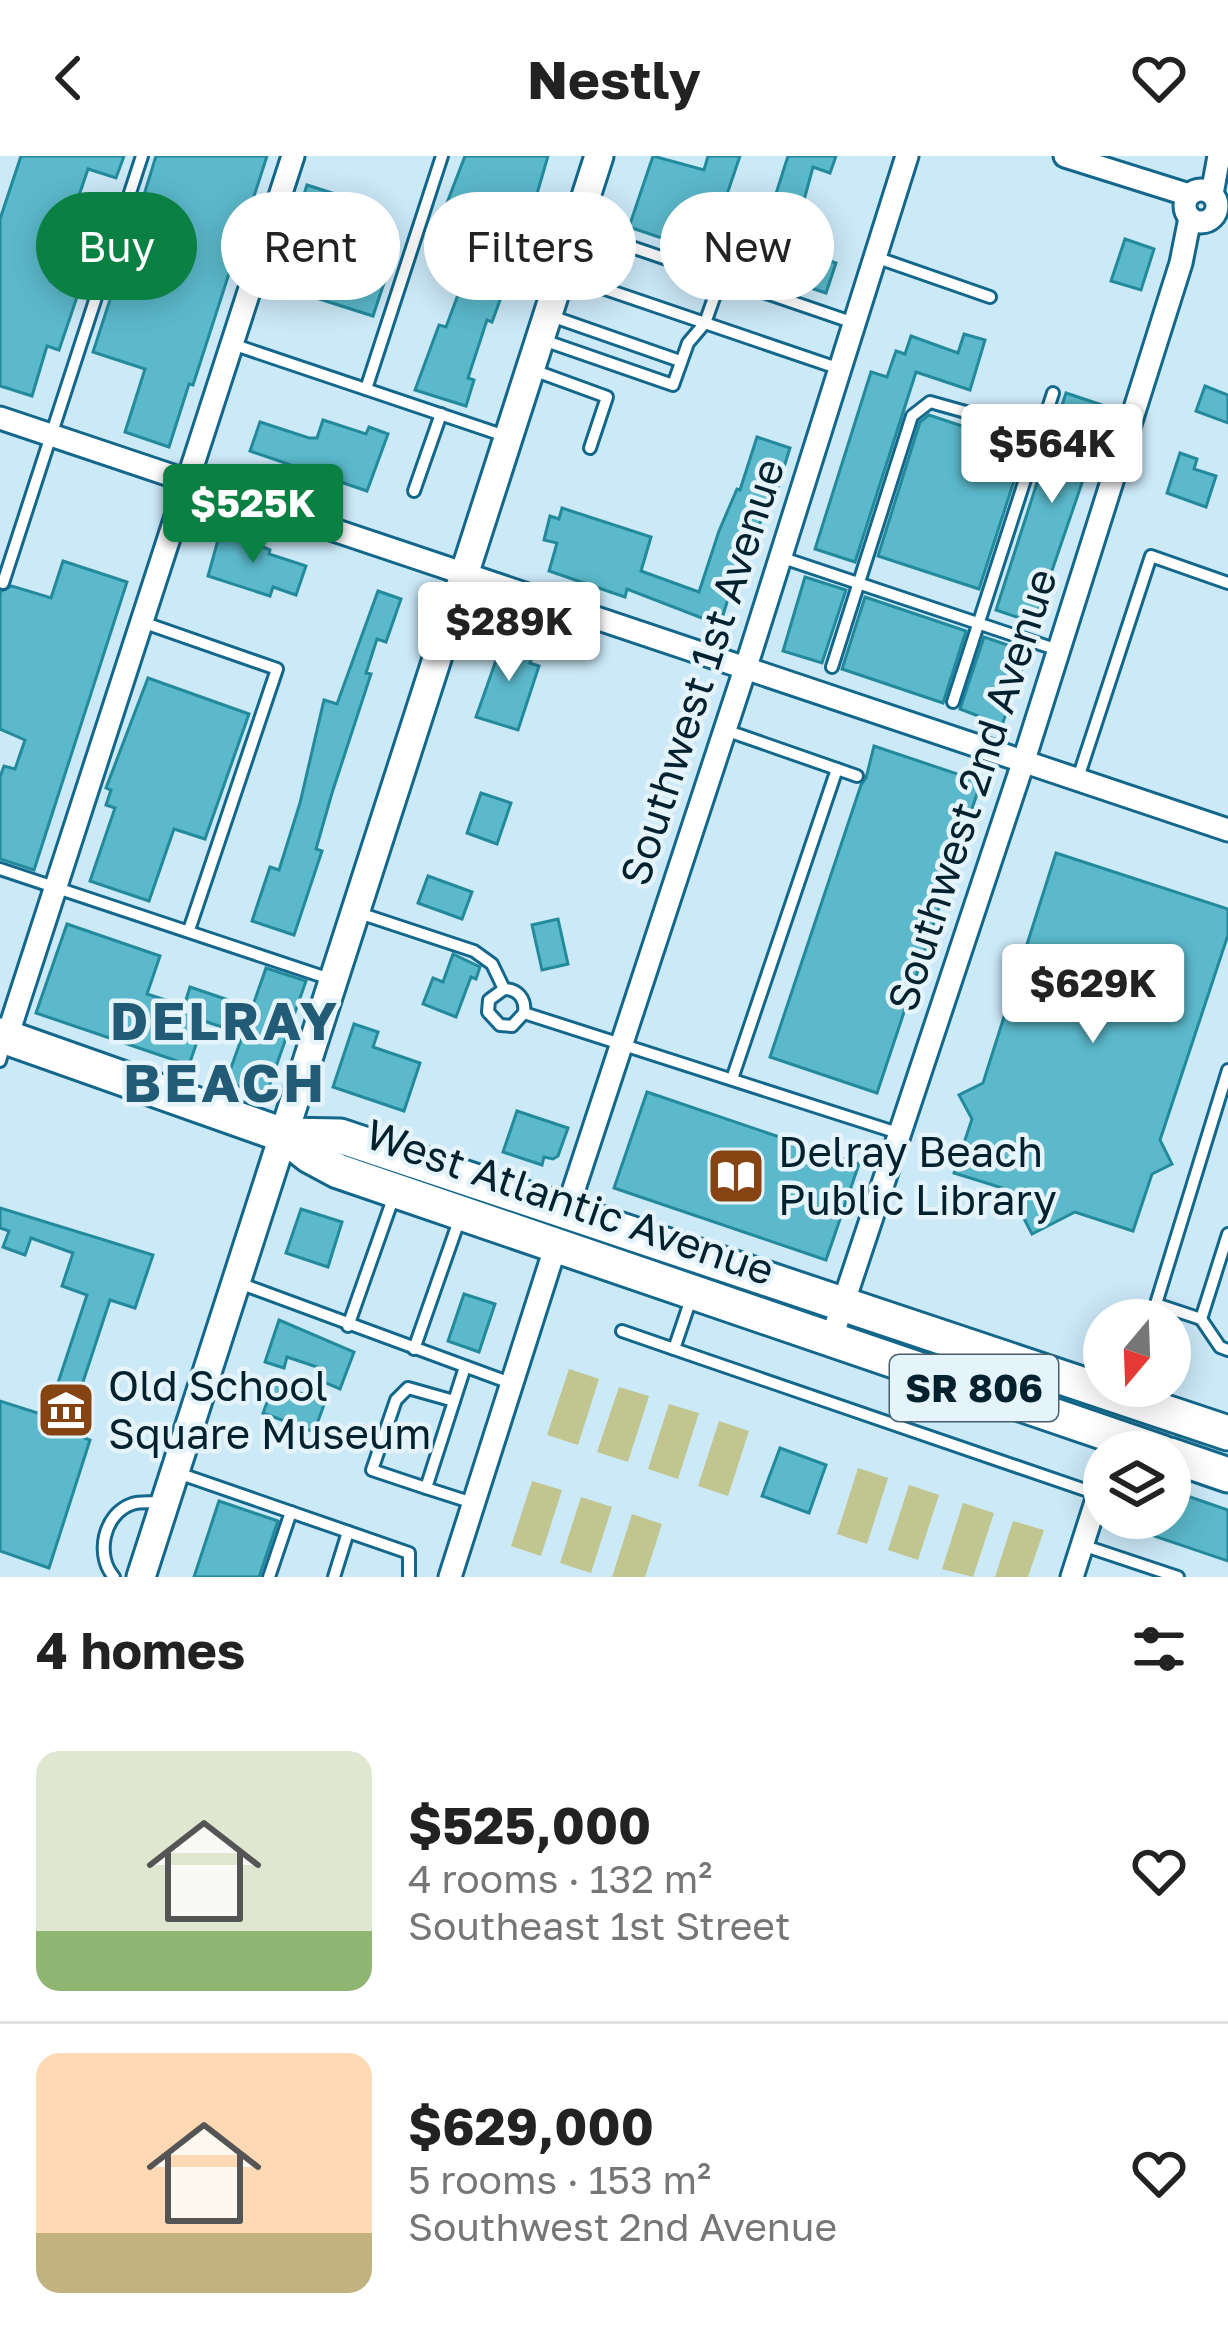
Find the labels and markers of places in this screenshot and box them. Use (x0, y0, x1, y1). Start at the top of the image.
pin: $564K (968, 404, 1136, 506)
pin: $525K (169, 464, 337, 566)
pin: $289K (425, 582, 593, 684)
pin: $629K (1009, 944, 1177, 1046)
place label: Delray Beach Public Library (778, 1126, 1057, 1224)
library icon: Delray Beach Public Library (705, 1145, 767, 1207)
place label: Old School Square Museum (108, 1360, 431, 1458)
museum icon: Old School Square Museum (35, 1379, 97, 1441)

